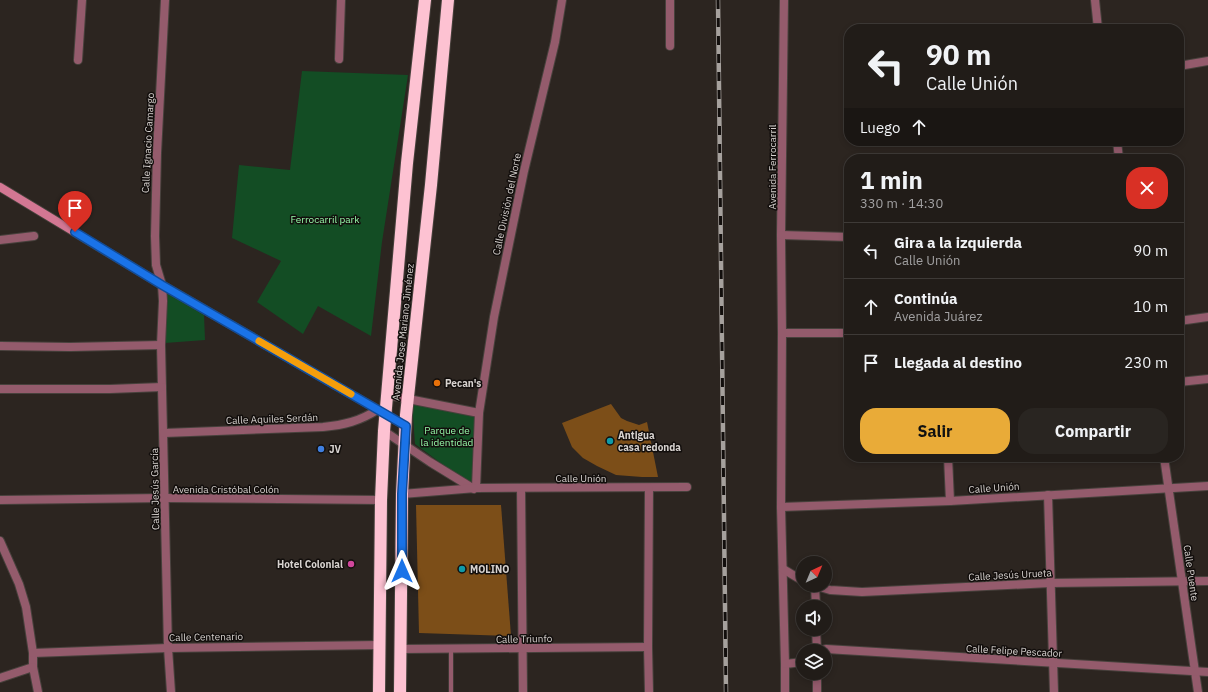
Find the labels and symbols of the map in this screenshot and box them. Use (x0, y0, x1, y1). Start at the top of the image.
street label: Calle Ignacio Camargo (139, 92, 157, 194)
street label: Avenida Ferrocarril (766, 124, 779, 209)
street label: Calle División del Norte (490, 151, 524, 256)
pin (58, 191, 92, 232)
park label: Ferrocarril park (290, 213, 360, 226)
street label: Avenida Jose Mariano Jiménez (389, 262, 417, 401)
place label: Pecan's (445, 377, 481, 390)
marker: Pecan's (432, 378, 442, 388)
street label: Calle Aquiles Serdán (226, 411, 318, 427)
park label: Parque de la identidad (421, 424, 473, 449)
place label: Antigua casa redonda (618, 429, 681, 454)
marker: Antigua casa redonda (605, 436, 615, 446)
place label: JV (329, 443, 342, 456)
marker: JV (316, 444, 326, 454)
street label: Calle Jesús García (148, 447, 162, 530)
street label: Calle Unión (555, 472, 607, 485)
street label: Calle Unión (968, 480, 1020, 496)
street label: Avenida Cristóbal Colón (173, 483, 279, 496)
street label: Calle Puente (1181, 544, 1201, 602)
position arrow (381, 550, 423, 592)
north arrow (796, 556, 832, 592)
place label: Hotel Colonial (277, 558, 343, 571)
marker: Hotel Colonial (346, 559, 356, 569)
place label: MOLINO (470, 563, 509, 576)
marker: MOLINO (457, 564, 467, 574)
street label: Calle Jesús Urueta (968, 566, 1053, 584)
street label: Calle Centenario (169, 630, 243, 644)
street label: Calle Triunfo (496, 632, 553, 646)
street label: Calle Felipe Pescador (966, 642, 1063, 660)

